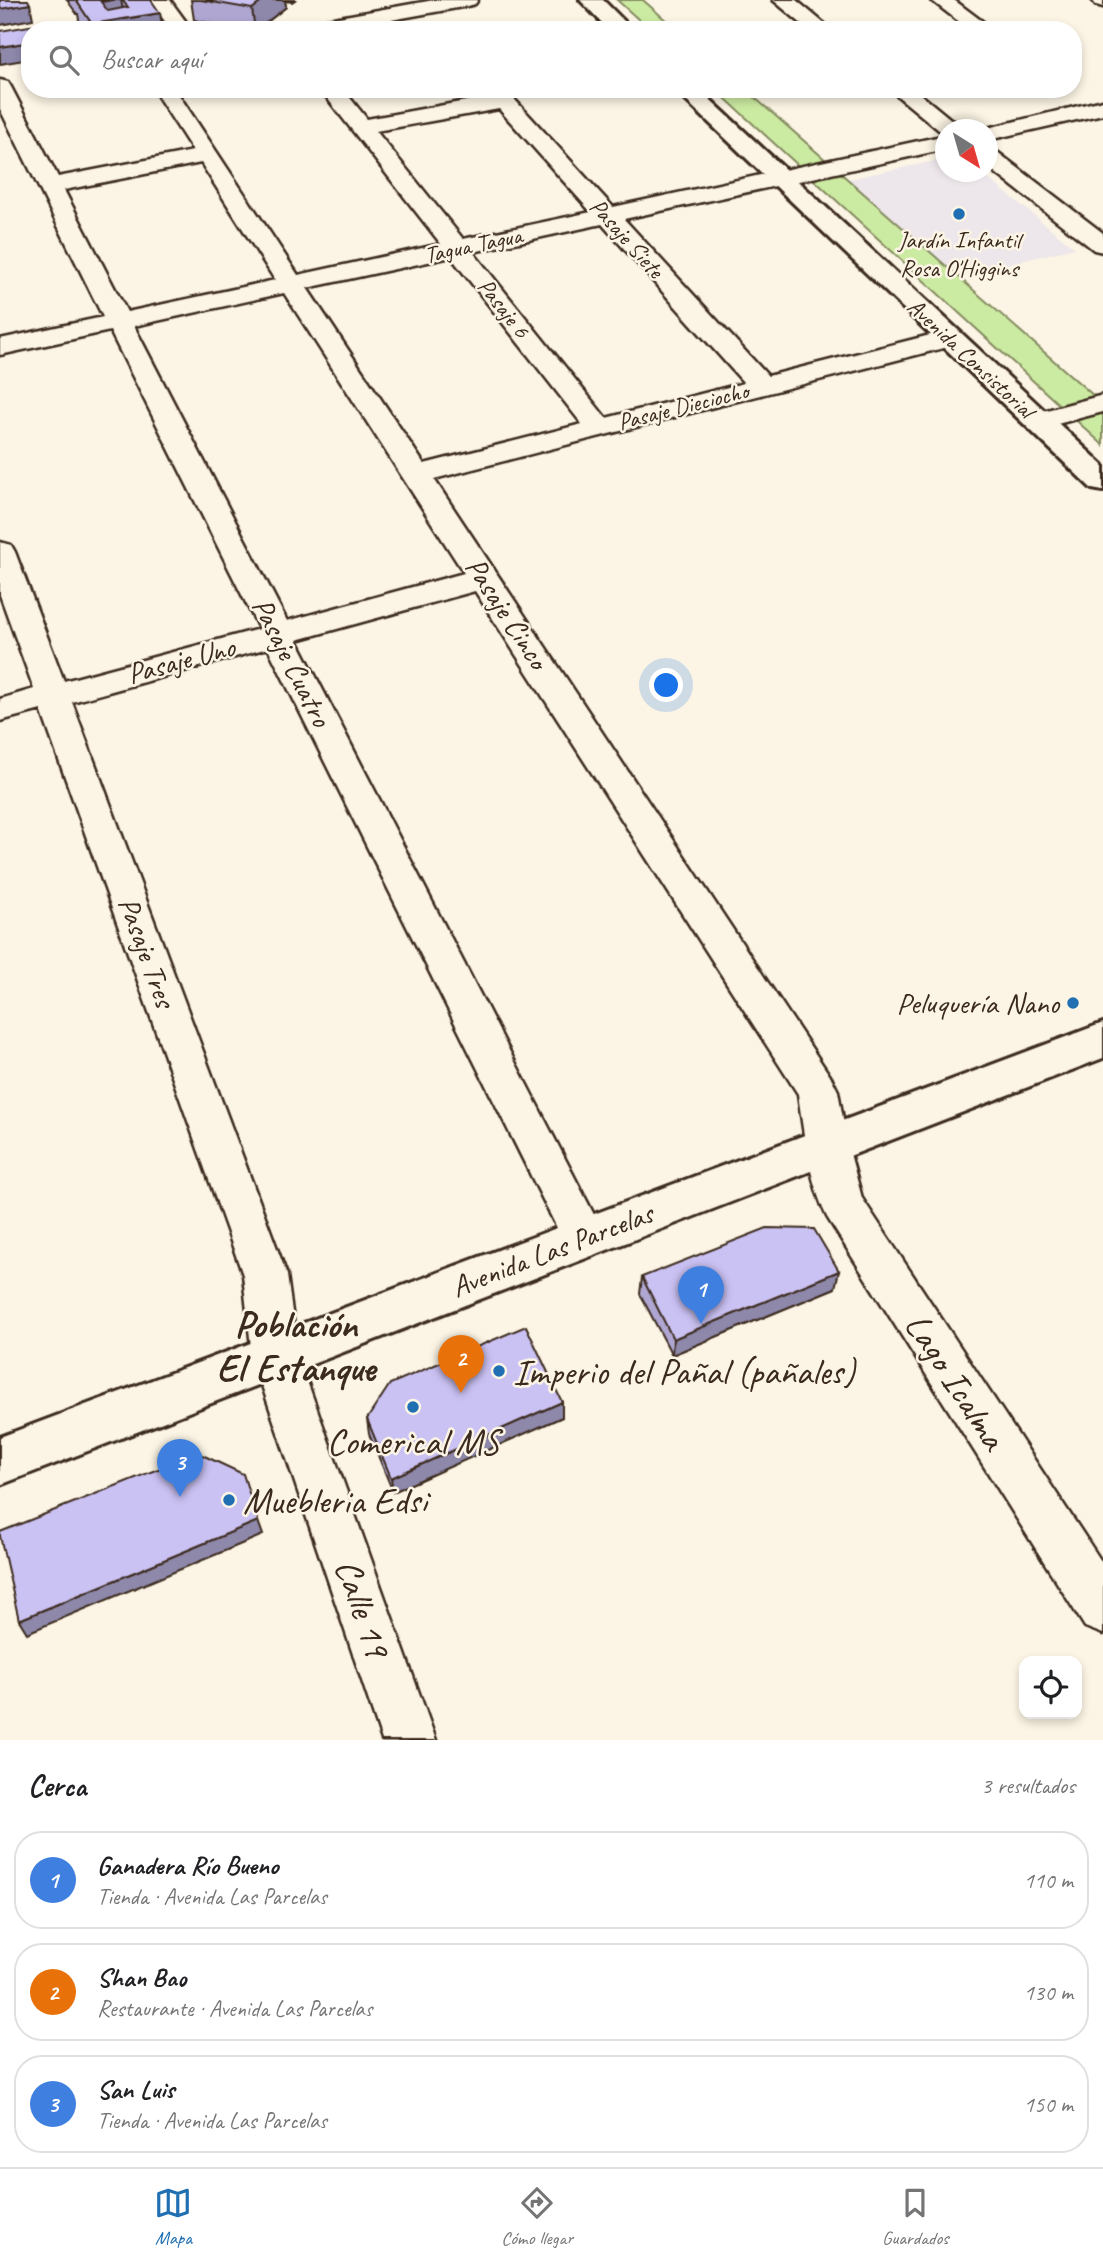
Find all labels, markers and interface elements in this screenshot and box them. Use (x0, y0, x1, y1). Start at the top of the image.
search box (21, 21, 1082, 98)
icon: search (45, 41, 83, 79)
text: Buscar aquí (101, 43, 203, 76)
north arrow (935, 119, 998, 182)
street label: Pasaje Siete (583, 192, 672, 286)
marker: Jardín Infantil Rosa O'Higgins (951, 206, 967, 222)
street label: Tagua Tagua (421, 220, 527, 270)
place label: Jardín Infantil Rosa O'Higgins (897, 225, 1024, 283)
street label: Pasaje 6 (471, 272, 537, 345)
street label: Avenida Consistorial (901, 292, 1044, 427)
street label: Pasaje Dieciocho (615, 375, 754, 437)
street label: Pasaje Cinco (457, 550, 559, 679)
street label: Pasaje Cuatro (243, 591, 341, 734)
street label: Pasaje Uno (123, 627, 240, 693)
your location (649, 668, 683, 702)
street label: Pasaje Tres (110, 892, 185, 1015)
place label: Peluquería Nano (896, 984, 1060, 1022)
marker: Peluquería Nano (1065, 995, 1081, 1011)
street label: Avenida Las Parcelas (446, 1193, 661, 1306)
pin: 1 (678, 1266, 724, 1324)
district label: Población El Estanque (217, 1301, 378, 1392)
street label: Lago Icalma (895, 1304, 1019, 1460)
pin: 2 (438, 1335, 484, 1393)
place label: Imperio del Pañal (pañales) (513, 1348, 857, 1395)
marker: Imperio del Pañal (pañales) (491, 1363, 507, 1379)
marker: Comerical MS (405, 1399, 421, 1415)
place label: Comerical MS (327, 1418, 504, 1465)
pin: 3 (157, 1439, 203, 1497)
place label: Muebleria Edsi (243, 1477, 432, 1524)
marker: Muebleria Edsi (221, 1492, 237, 1508)
street label: Calle 19 (324, 1553, 403, 1666)
map controls (1019, 1656, 1082, 1719)
button: locate (1019, 1656, 1082, 1719)
text: Cerca (28, 1767, 86, 1805)
text: 3 resultados (981, 1771, 1075, 1800)
text: Ganadera Río Bueno (97, 1849, 278, 1882)
text: 1 (48, 1866, 58, 1895)
text: 110 m (1024, 1866, 1073, 1895)
text: Tienda · Avenida Las Parcelas (97, 1882, 327, 1911)
text: Shan Bao (97, 1961, 186, 1994)
text: 2 (48, 1978, 58, 2007)
text: 130 m (1024, 1978, 1073, 2007)
text: Restaurante · Avenida Las Parcelas (97, 1994, 372, 2023)
text: San Luis (97, 2073, 174, 2106)
text: 3 (48, 2090, 58, 2119)
text: 150 m (1024, 2090, 1073, 2119)
text: Tienda · Avenida Las Parcelas (97, 2106, 327, 2135)
tab: Mapa (154, 2184, 192, 2250)
tab: Cómo llegar (501, 2184, 573, 2250)
tab: Guardados (882, 2184, 949, 2250)

